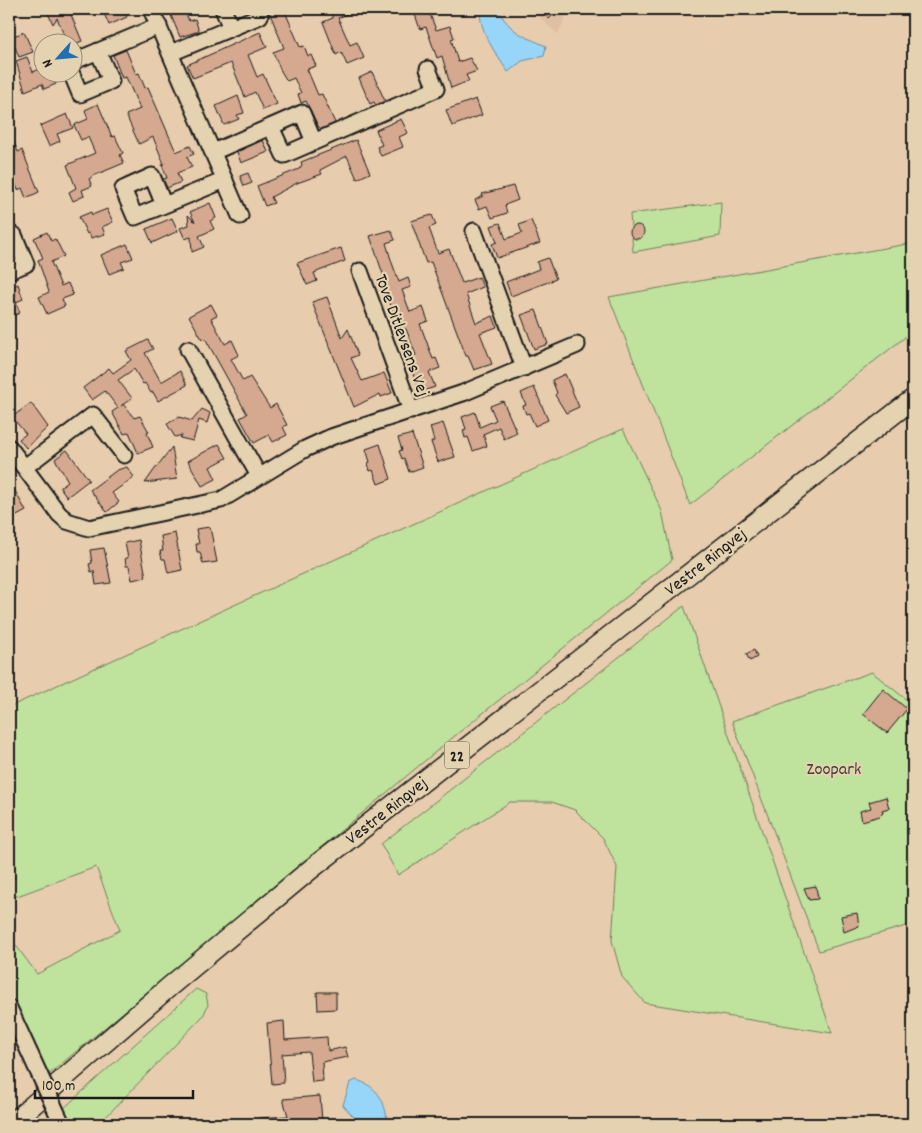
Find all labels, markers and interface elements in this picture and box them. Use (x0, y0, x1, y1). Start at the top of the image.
north arrow (32, 32, 82, 82)
text: N (38, 55, 59, 71)
street label: Tove Ditlevsens Vej (367, 271, 434, 401)
street label: Vestre Ringvej (660, 523, 753, 603)
road number: 22 (444, 742, 470, 768)
park label: Zoopark (807, 758, 861, 783)
street label: Vestre Ringvej (341, 772, 434, 852)
scale bar (35, 1068, 192, 1100)
text: 100 m (42, 1076, 75, 1098)

